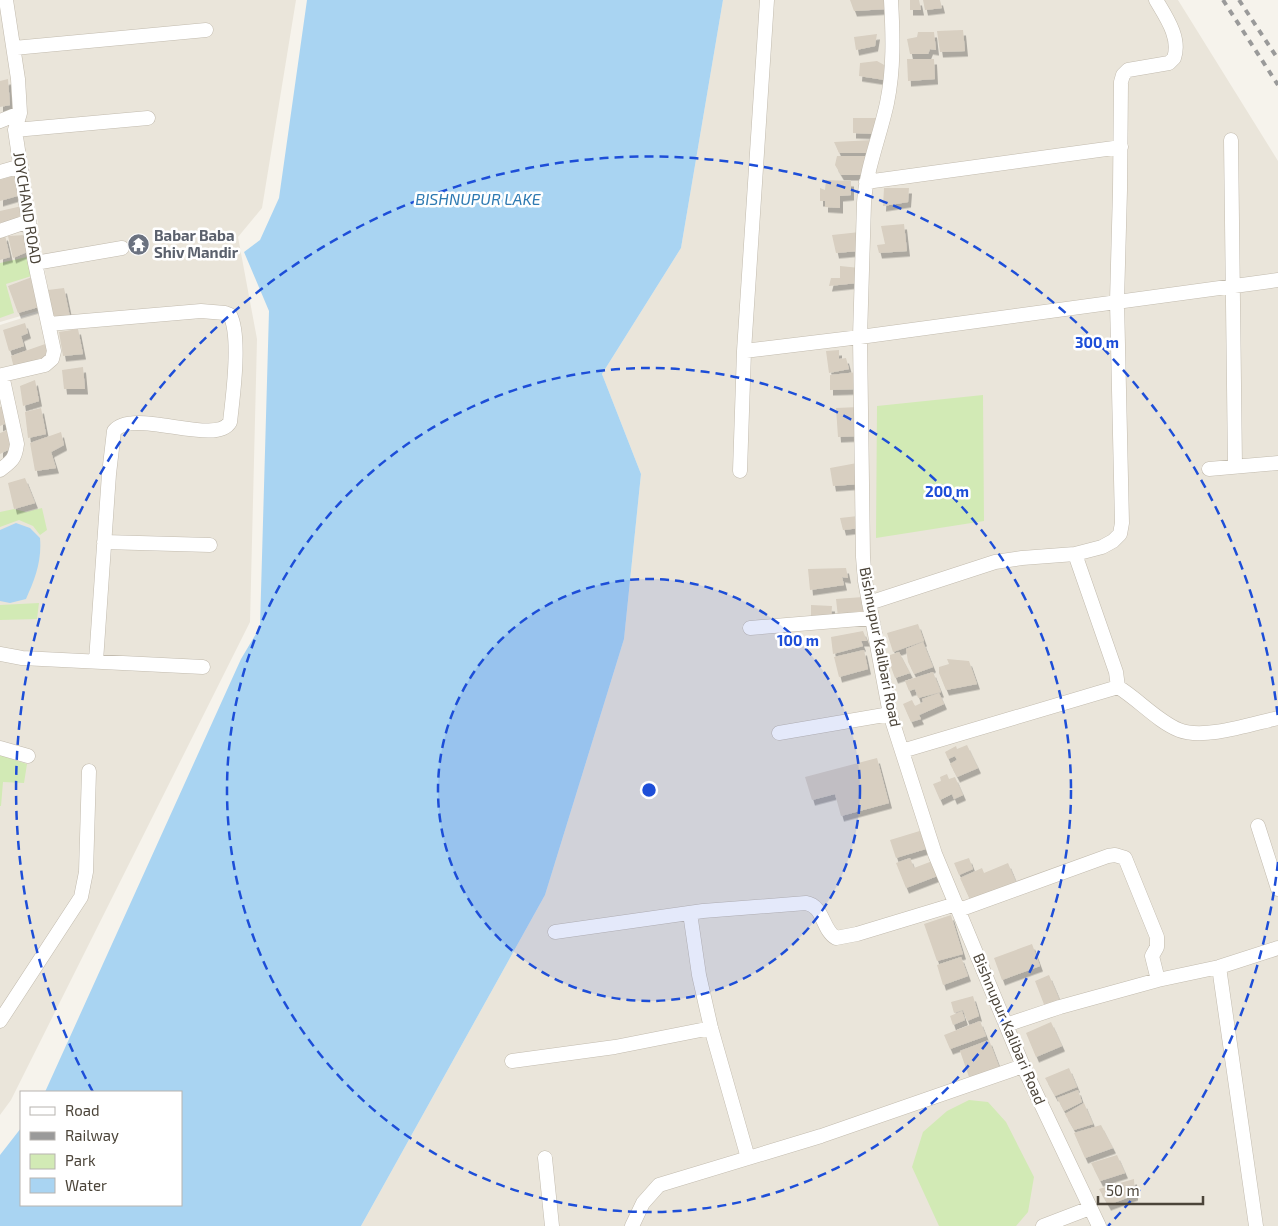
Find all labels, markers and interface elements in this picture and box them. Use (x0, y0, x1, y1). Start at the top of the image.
street label: JOYCHAND ROAD (10, 150, 46, 265)
water label: BISHNUPUR LAKE (415, 189, 541, 208)
place label: Babar Baba Shiv Mandir (154, 226, 239, 261)
temple icon: Babar Baba Shiv Mandir (126, 233, 150, 257)
text: 300 m (1075, 333, 1119, 351)
text: 200 m (925, 482, 969, 500)
street label: Bishnupur Kalibari Road (857, 565, 905, 728)
text: 100 m (777, 631, 819, 649)
centre of rings (640, 781, 658, 799)
street label: Bishnupur Kalibari Road (970, 950, 1050, 1107)
legend (20, 1091, 182, 1206)
text: Road (65, 1101, 100, 1119)
text: Railway (65, 1126, 119, 1144)
text: Park (65, 1151, 96, 1169)
scale bar (1098, 1174, 1203, 1206)
text: Water (65, 1176, 107, 1194)
text: 50 m (1106, 1181, 1140, 1199)

